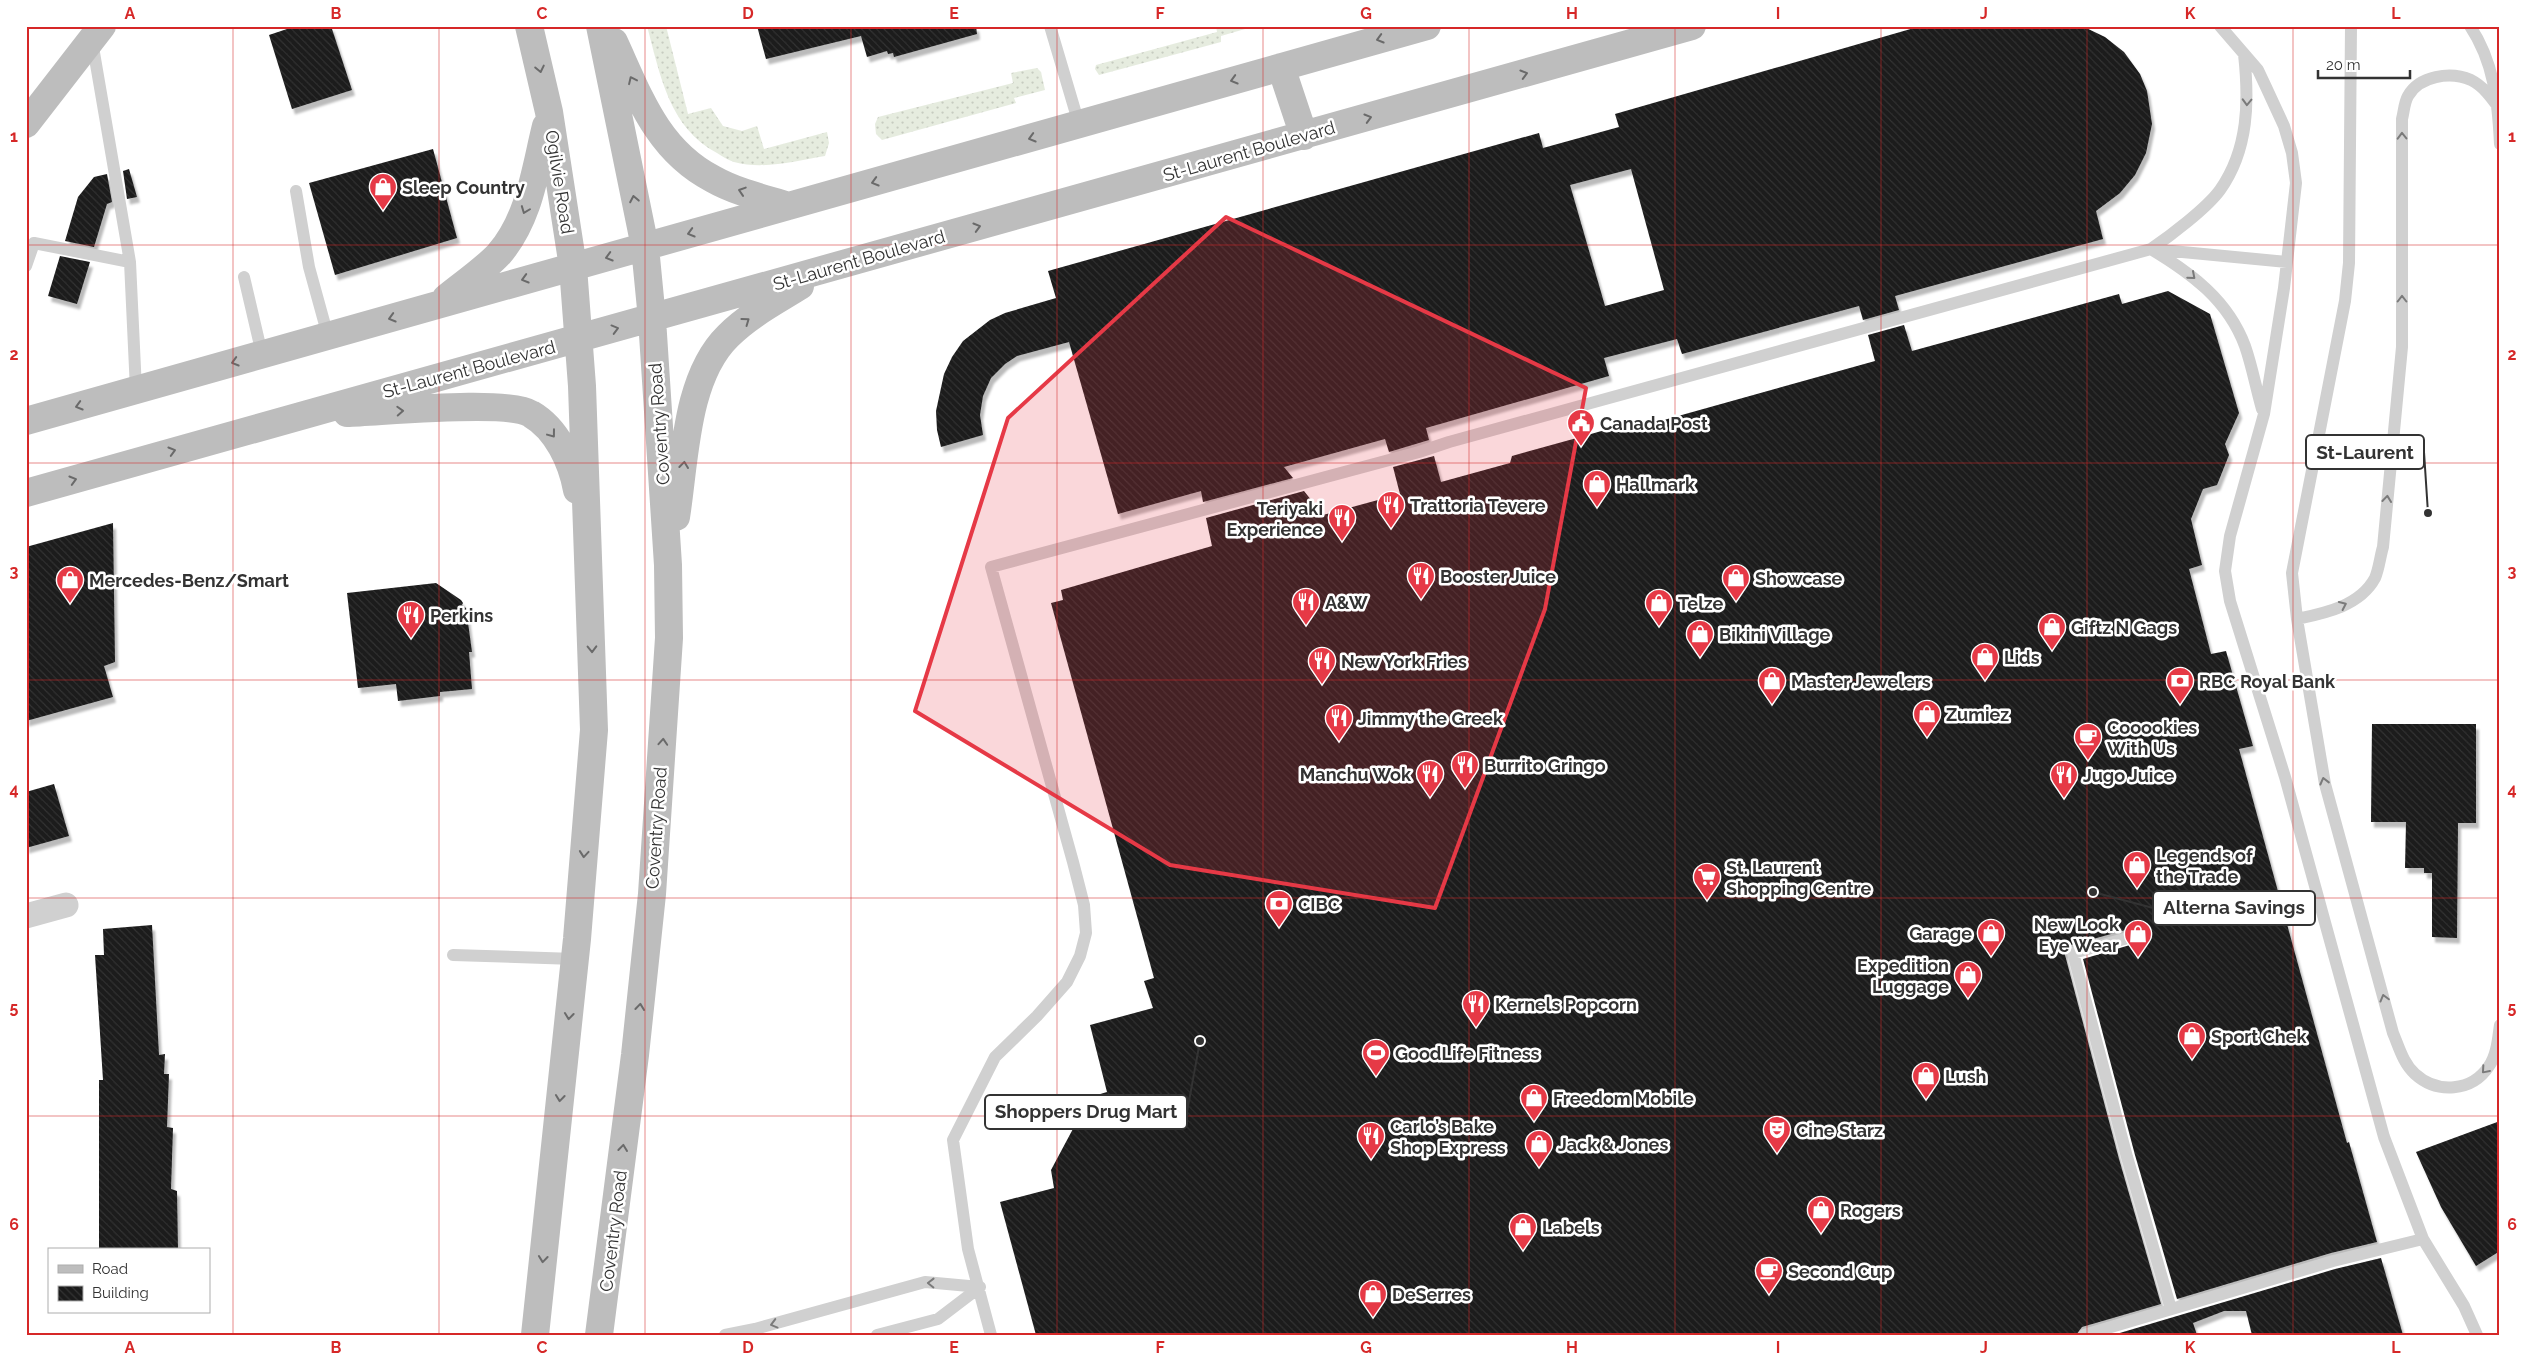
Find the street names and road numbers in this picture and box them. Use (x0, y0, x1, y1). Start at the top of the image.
street label: St-Laurent Boulevard (1161, 116, 1337, 186)
street label: Ogilvie Road (541, 129, 579, 235)
street label: St-Laurent Boulevard (771, 225, 947, 295)
street label: St-Laurent Boulevard (380, 336, 558, 402)
street label: Coventry Road (644, 362, 674, 486)
street label: Coventry Road (641, 766, 671, 890)
street label: Coventry Road (595, 1169, 631, 1293)

